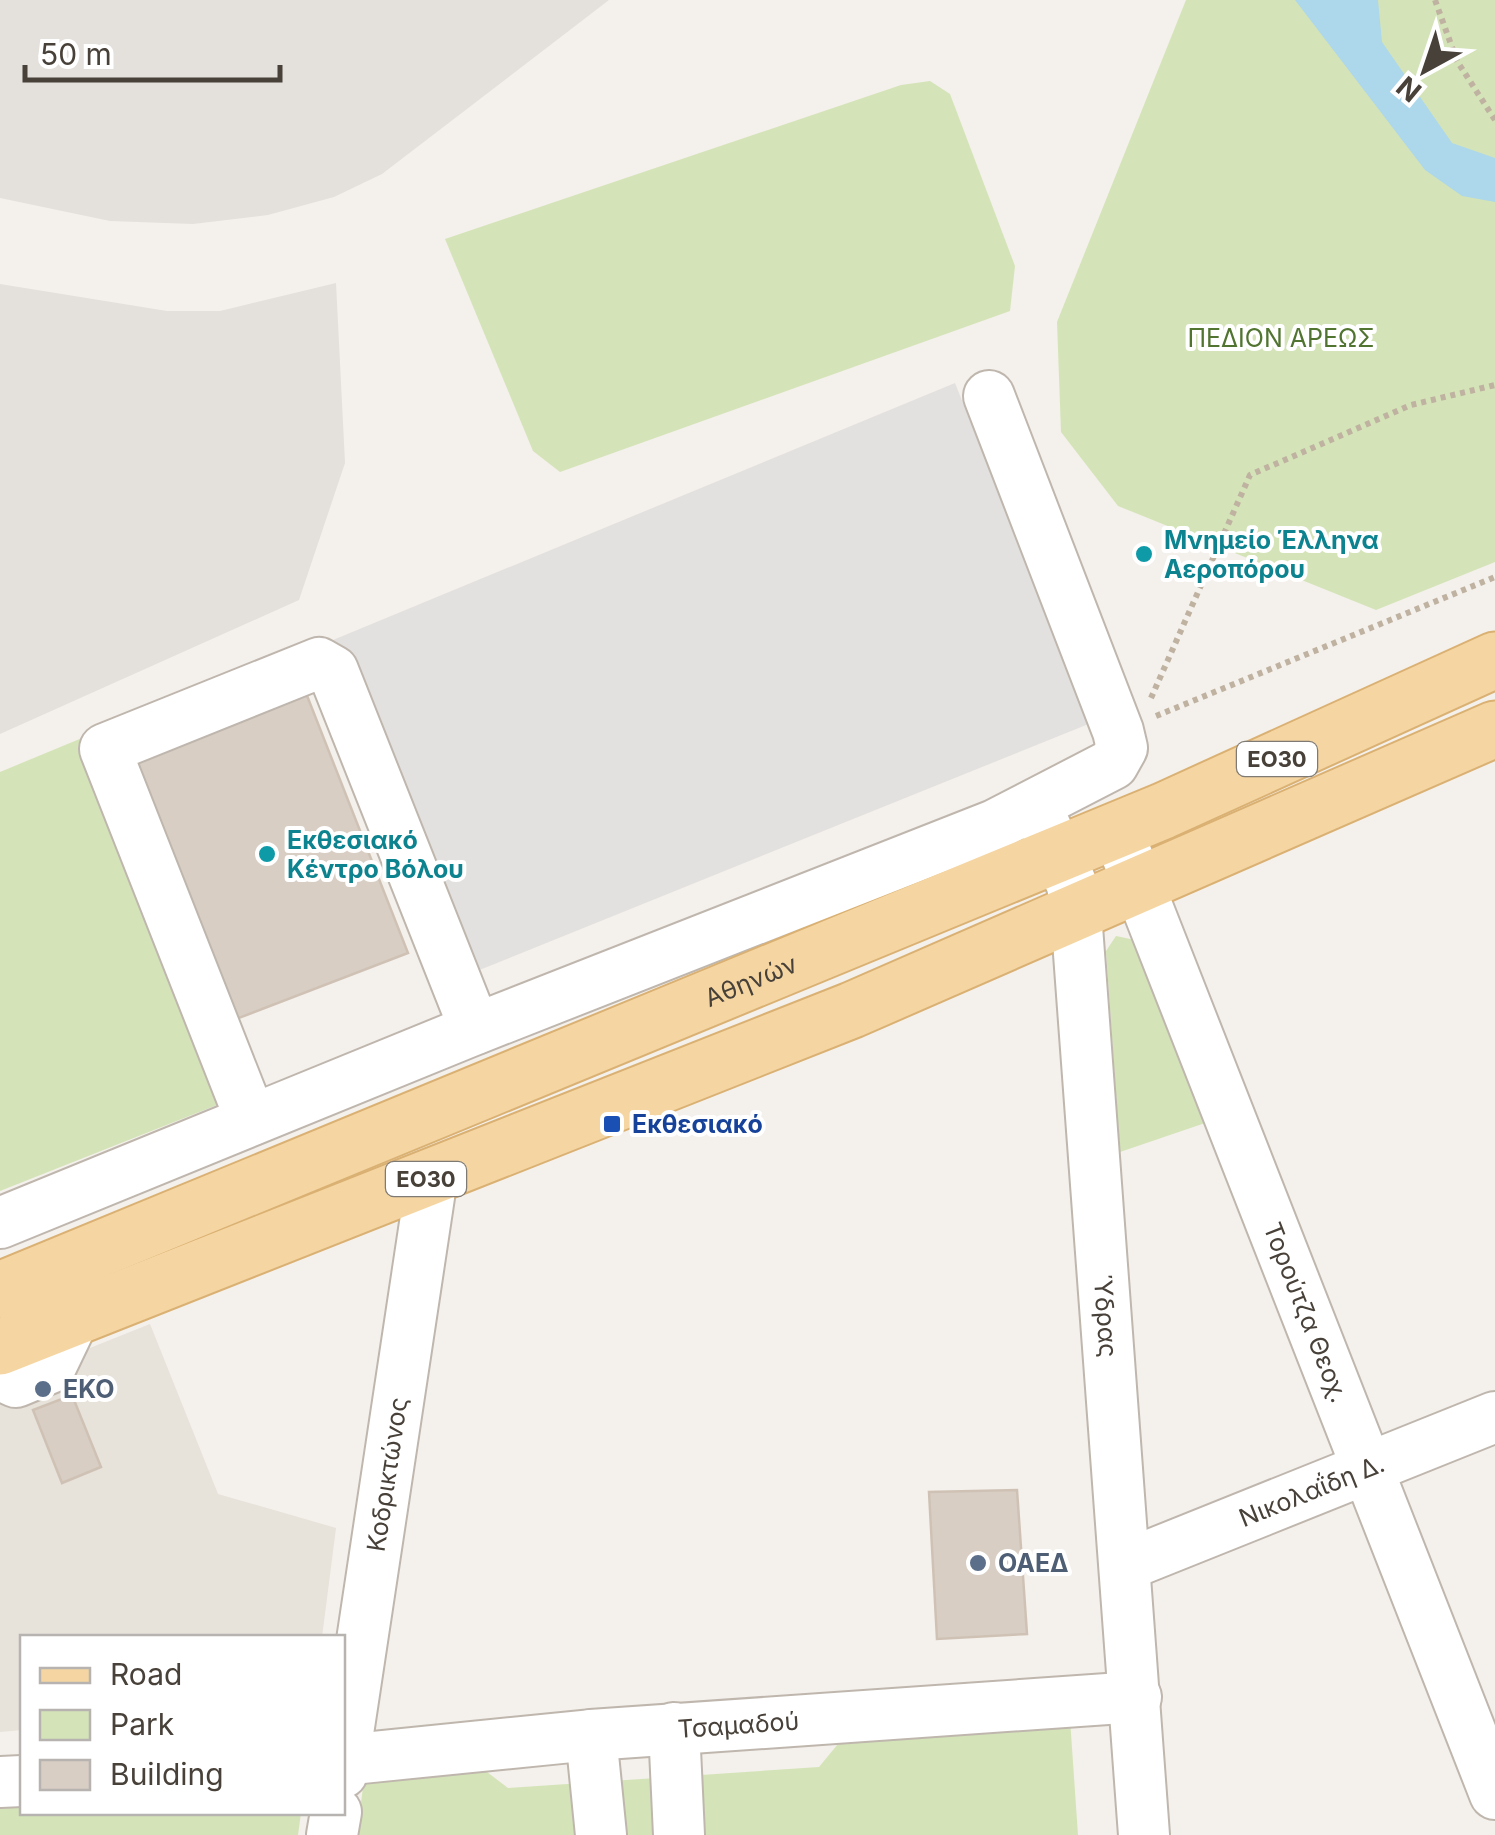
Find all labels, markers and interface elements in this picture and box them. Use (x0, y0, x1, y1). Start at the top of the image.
scale bar (25, 20, 280, 82)
north arrow (1375, 20, 1475, 120)
text: 50 m (40, 36, 112, 72)
text: N (1390, 69, 1428, 109)
park label: ΠΕΔΙΟΝ ΑΡΕΩΣ (1187, 323, 1375, 353)
place label: Μνημείο Έλληνα Αεροπόρου (1164, 525, 1379, 584)
marker: Μνημείο Έλληνα Αεροπόρου (1133, 543, 1155, 565)
road number: ΕΟ30 (1237, 742, 1317, 776)
place label: Εκθεσιακό Κέντρο Βόλου (287, 825, 464, 884)
marker: Εκθεσιακό Κέντρο Βόλου (256, 843, 278, 865)
street label: Αθηνών (700, 948, 801, 1013)
place label: Εκθεσιακό (632, 1109, 763, 1139)
marker: Εκθεσιακό (601, 1113, 623, 1135)
road number: ΕΟ30 (386, 1162, 466, 1196)
street label: Τορούτζα Θεοχ. (1257, 1218, 1355, 1407)
street label: Ύδρας (1088, 1274, 1124, 1358)
place label: EKO (63, 1374, 114, 1404)
marker: EKO (32, 1378, 54, 1400)
street label: Κοδρικτώνος (361, 1395, 414, 1554)
street label: Νικολαΐδη Δ. (1235, 1448, 1389, 1533)
place label: ΟΑΕΔ (998, 1548, 1069, 1578)
marker: ΟΑΕΔ (967, 1552, 989, 1574)
legend (20, 1635, 345, 1815)
text: Road (110, 1656, 182, 1692)
text: Park (110, 1706, 175, 1742)
street label: Τσαμαδού (677, 1706, 800, 1744)
text: Building (110, 1756, 224, 1792)

